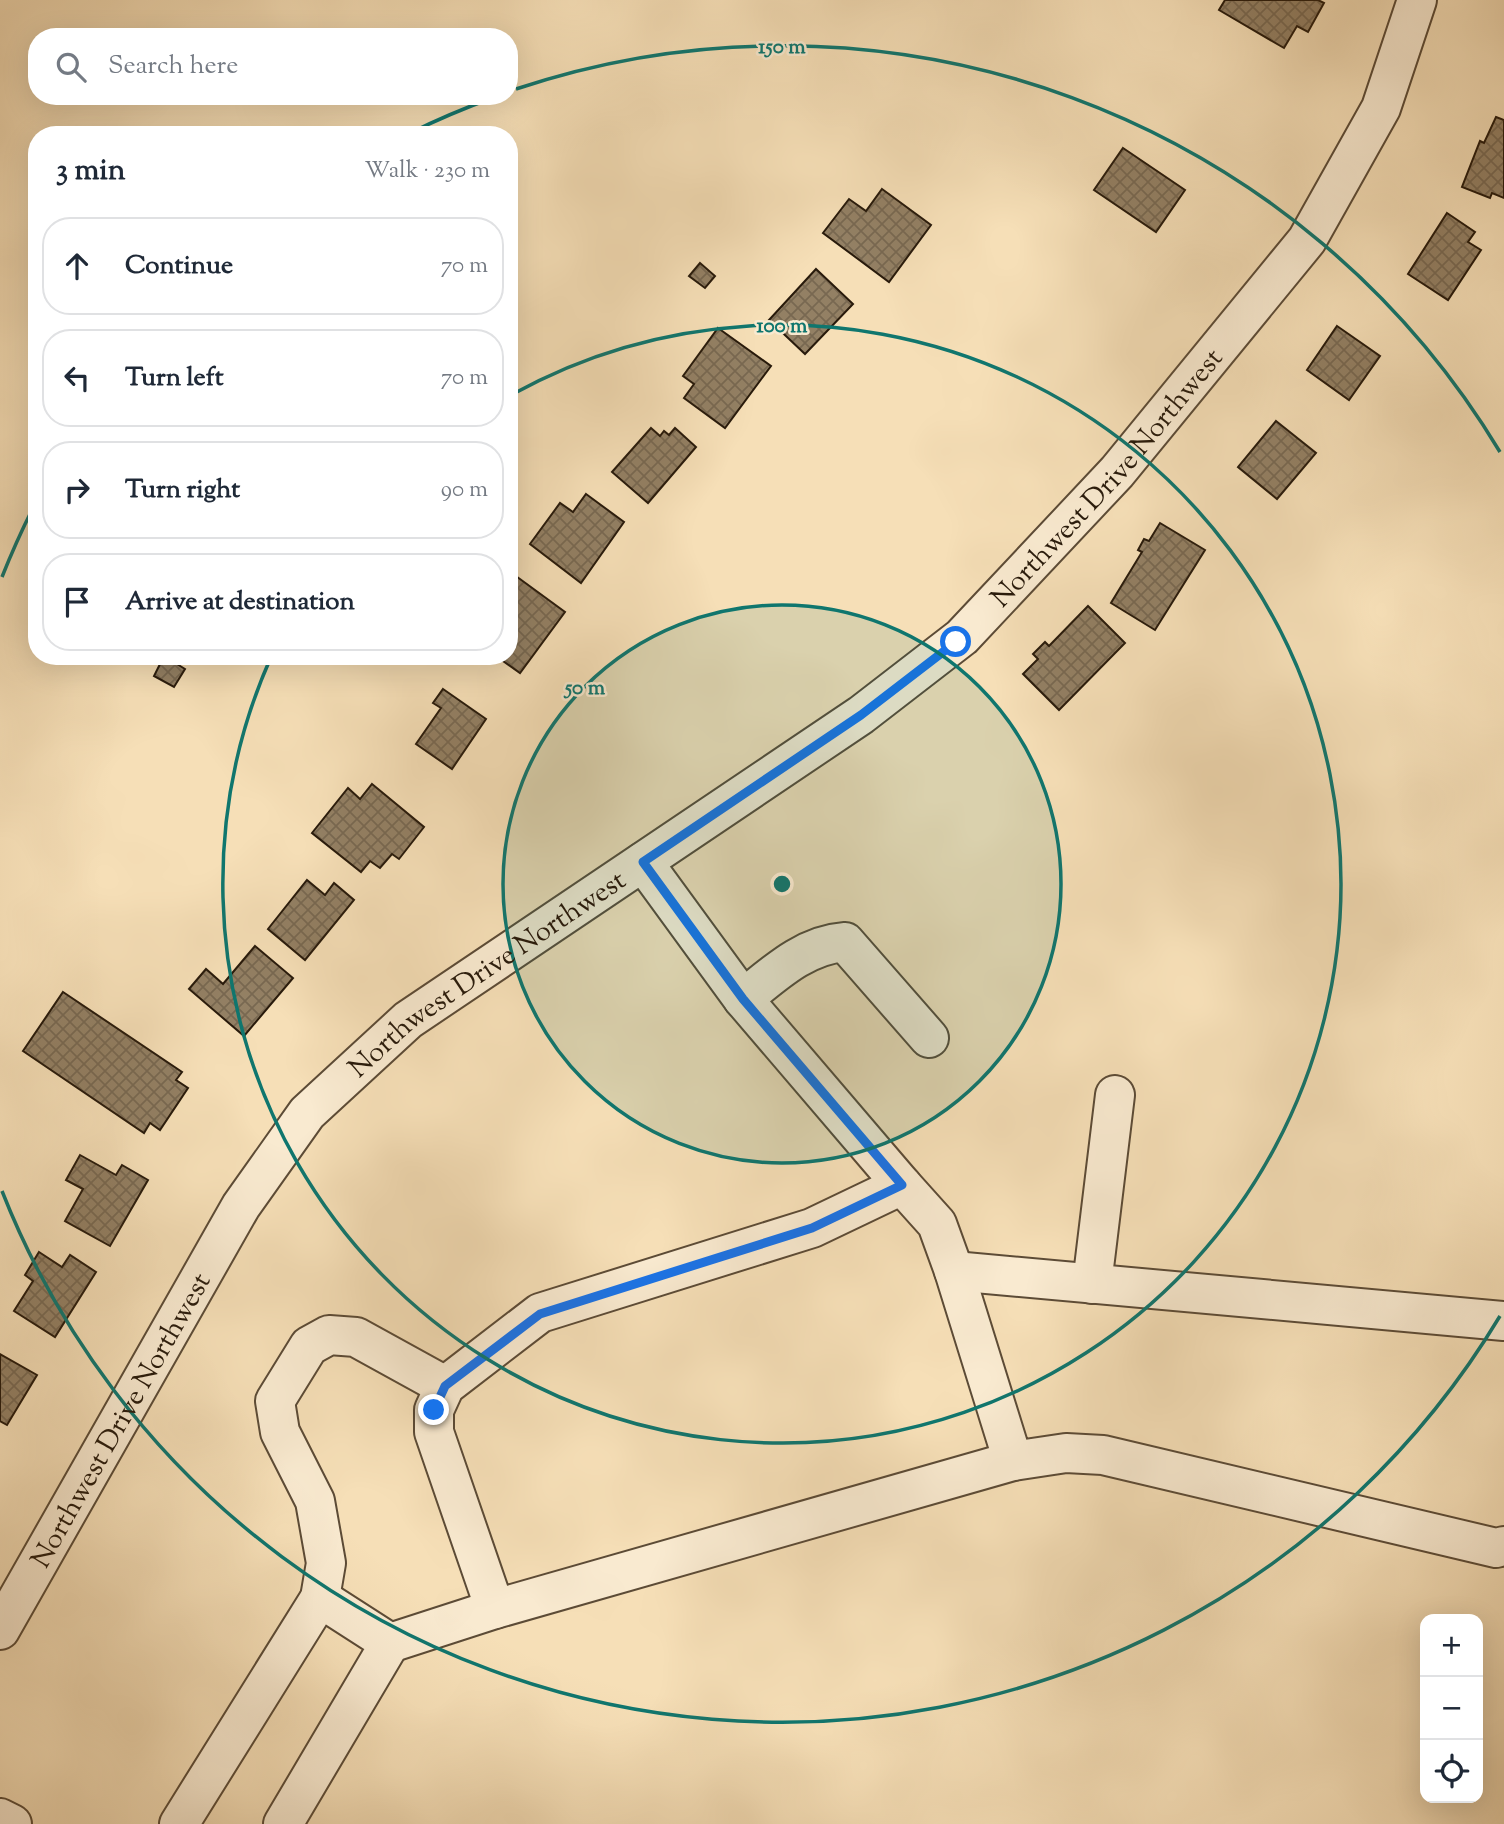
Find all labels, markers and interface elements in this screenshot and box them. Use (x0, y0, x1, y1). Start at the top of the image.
search box (28, 28, 518, 105)
text: 150 m (758, 33, 806, 63)
icon: search (52, 48, 90, 86)
text: Search here (108, 48, 238, 85)
text: 3 min (56, 150, 126, 193)
text: Walk · 230 m (364, 155, 490, 188)
icon: ahead (58, 247, 96, 285)
text: Continue (125, 248, 233, 285)
text: 70 m (441, 250, 488, 283)
text: 100 m (757, 312, 808, 342)
street label: Northwest Drive Northwest (983, 340, 1234, 618)
icon: left (58, 359, 96, 397)
text: Turn left (125, 360, 224, 397)
text: 70 m (441, 362, 488, 395)
icon: right (58, 471, 96, 509)
text: Turn right (125, 472, 240, 509)
text: 90 m (441, 474, 488, 507)
icon: arrive (58, 583, 96, 621)
text: Arrive at destination (125, 584, 355, 621)
route start (940, 626, 971, 657)
text: 50 m (563, 674, 606, 704)
street label: Northwest Drive Northwest (341, 862, 635, 1088)
centre of rings (770, 872, 794, 896)
street label: Northwest Drive Northwest (22, 1266, 222, 1576)
route end (418, 1394, 449, 1425)
map controls (1420, 1614, 1483, 1803)
button: + (1420, 1614, 1483, 1677)
button: − (1420, 1677, 1483, 1740)
button: locate (1420, 1740, 1483, 1803)

